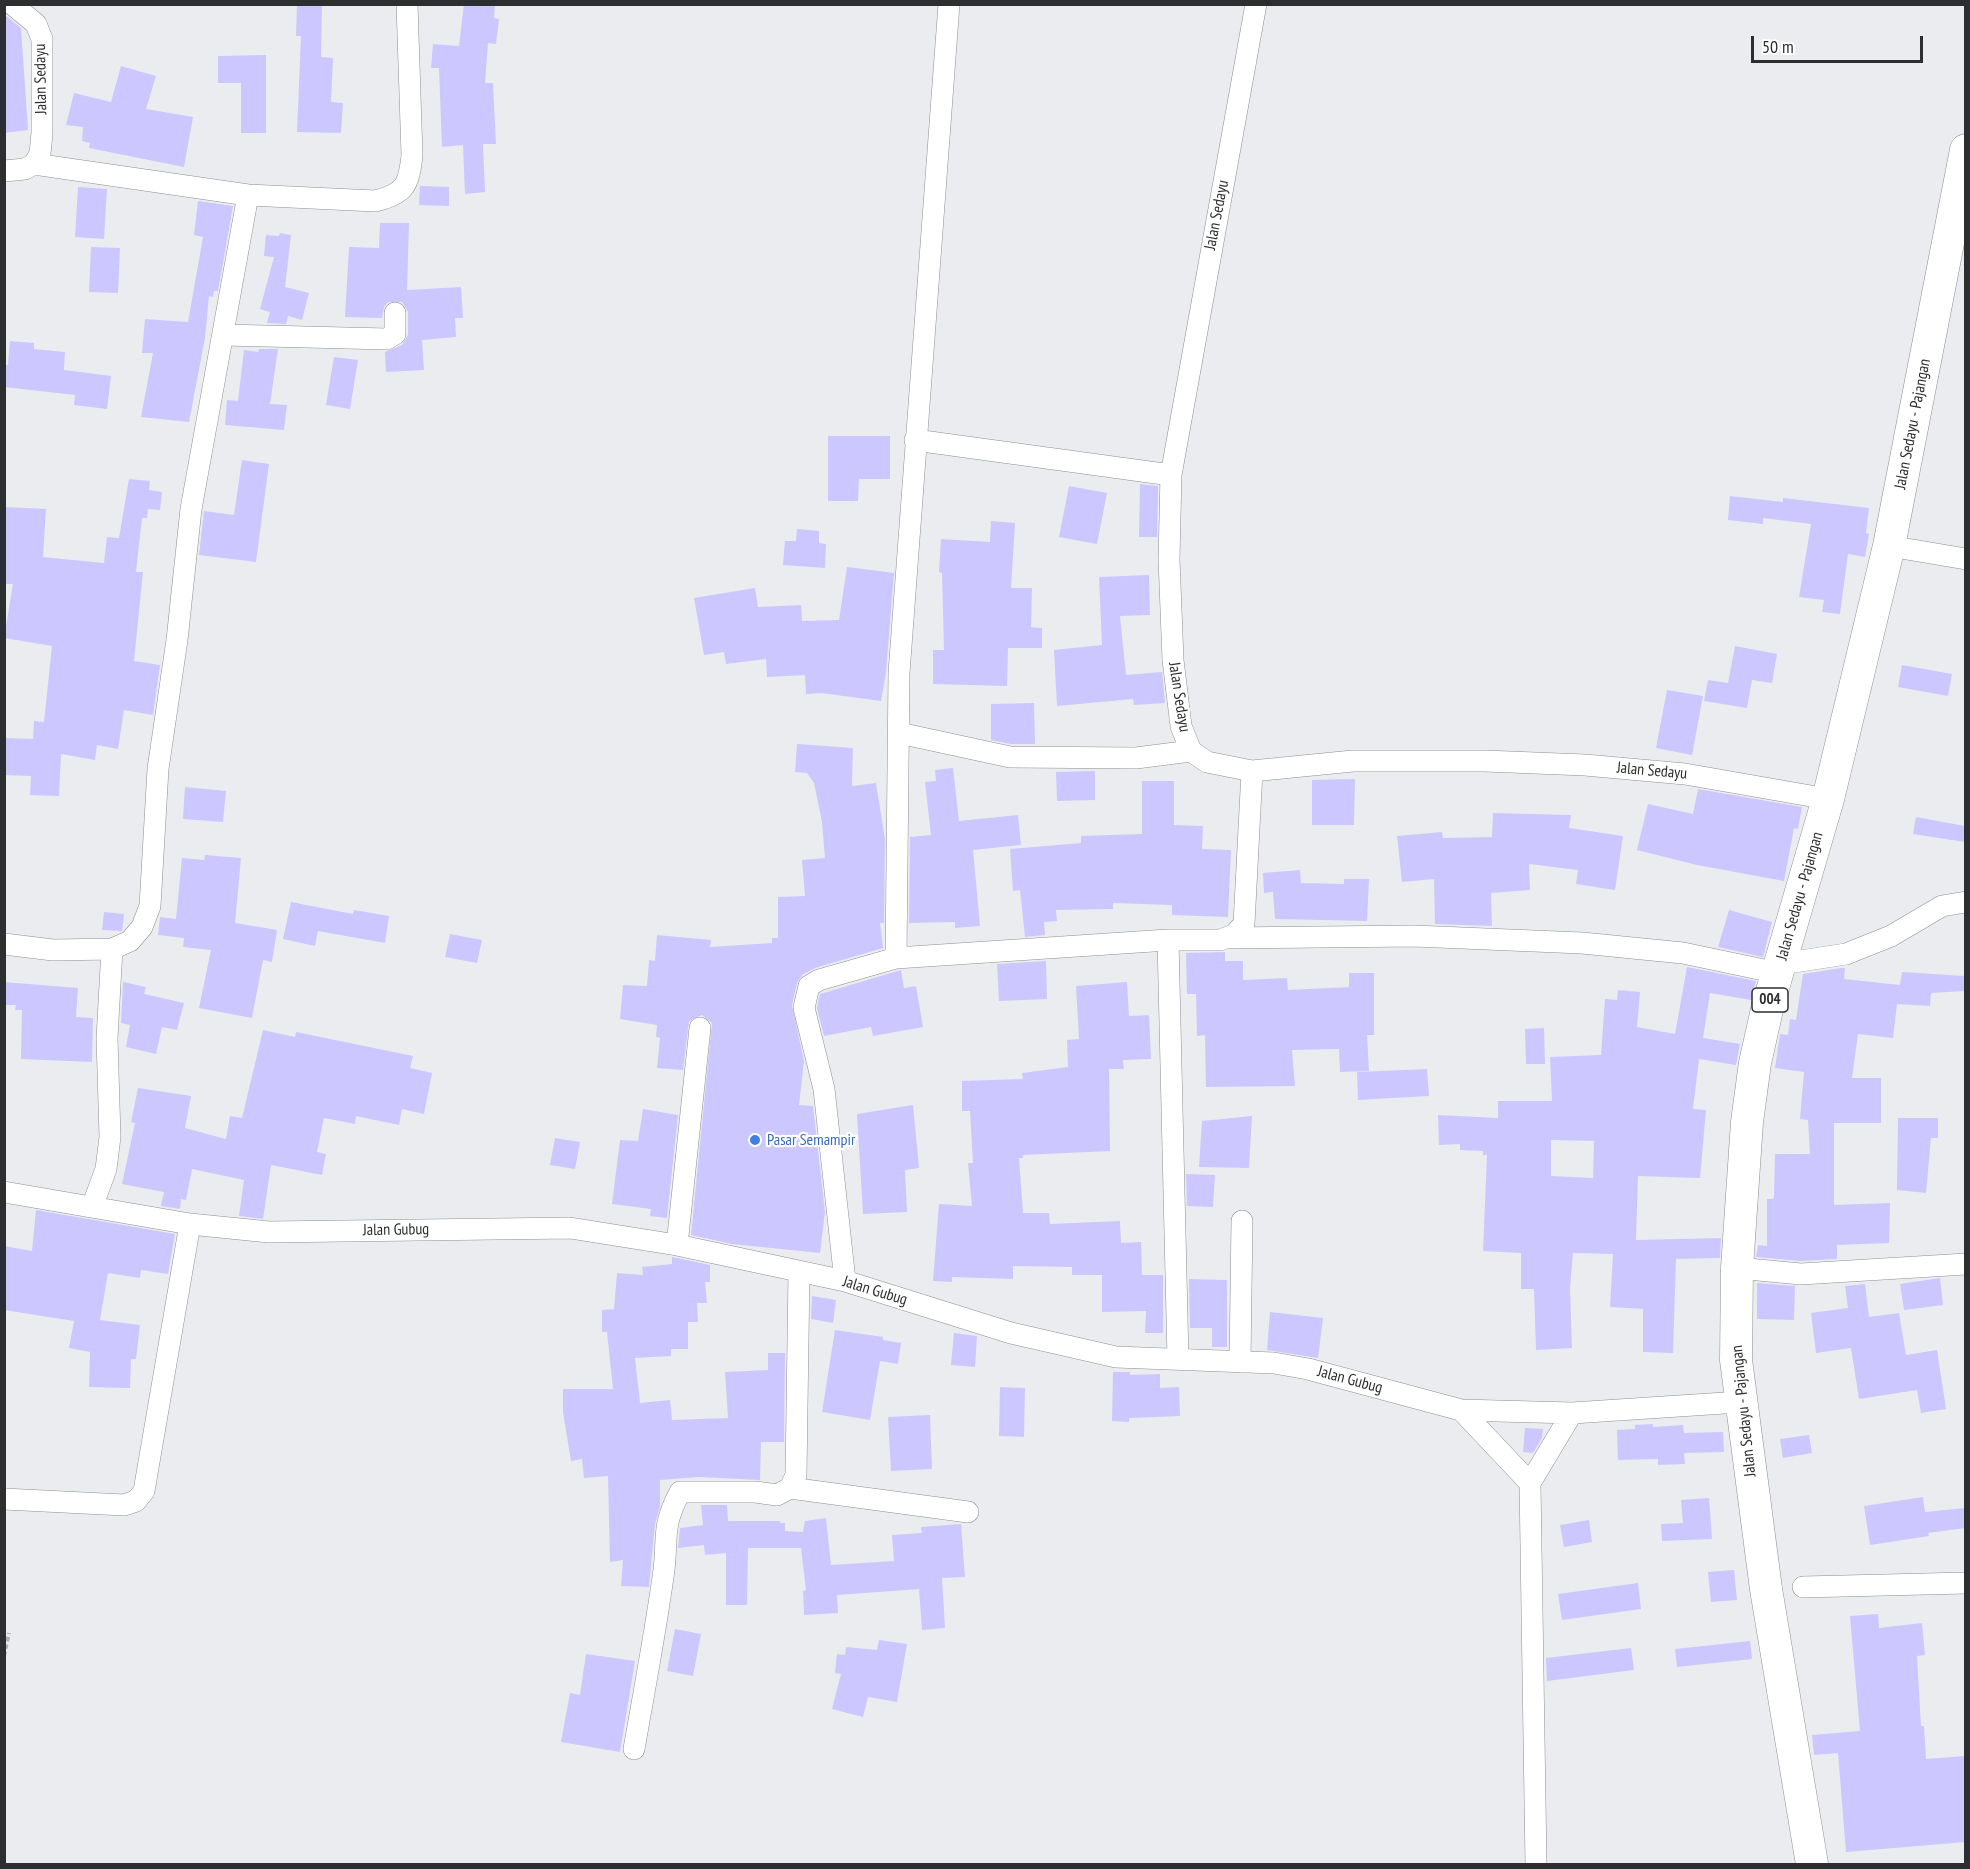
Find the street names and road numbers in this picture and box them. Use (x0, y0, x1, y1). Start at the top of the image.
street label: Jalan Sedayu (31, 44, 51, 114)
street label: Jalan Sedayu (1201, 179, 1233, 251)
street label: Jalan Sedayu - Pajangan (1891, 357, 1935, 491)
street label: Jalan Sedayu (1164, 661, 1194, 733)
street label: Jalan Sedayu (1616, 758, 1688, 784)
street label: Jalan Sedayu - Pajangan (1773, 830, 1827, 962)
road number: 004 (1752, 988, 1788, 1012)
street label: Jalan Gubug (363, 1220, 429, 1240)
street label: Jalan Gubug (840, 1272, 910, 1310)
street label: Jalan Sedayu - Pajangan (1728, 1344, 1760, 1478)
street label: Jalan Gubug (1315, 1362, 1385, 1398)

